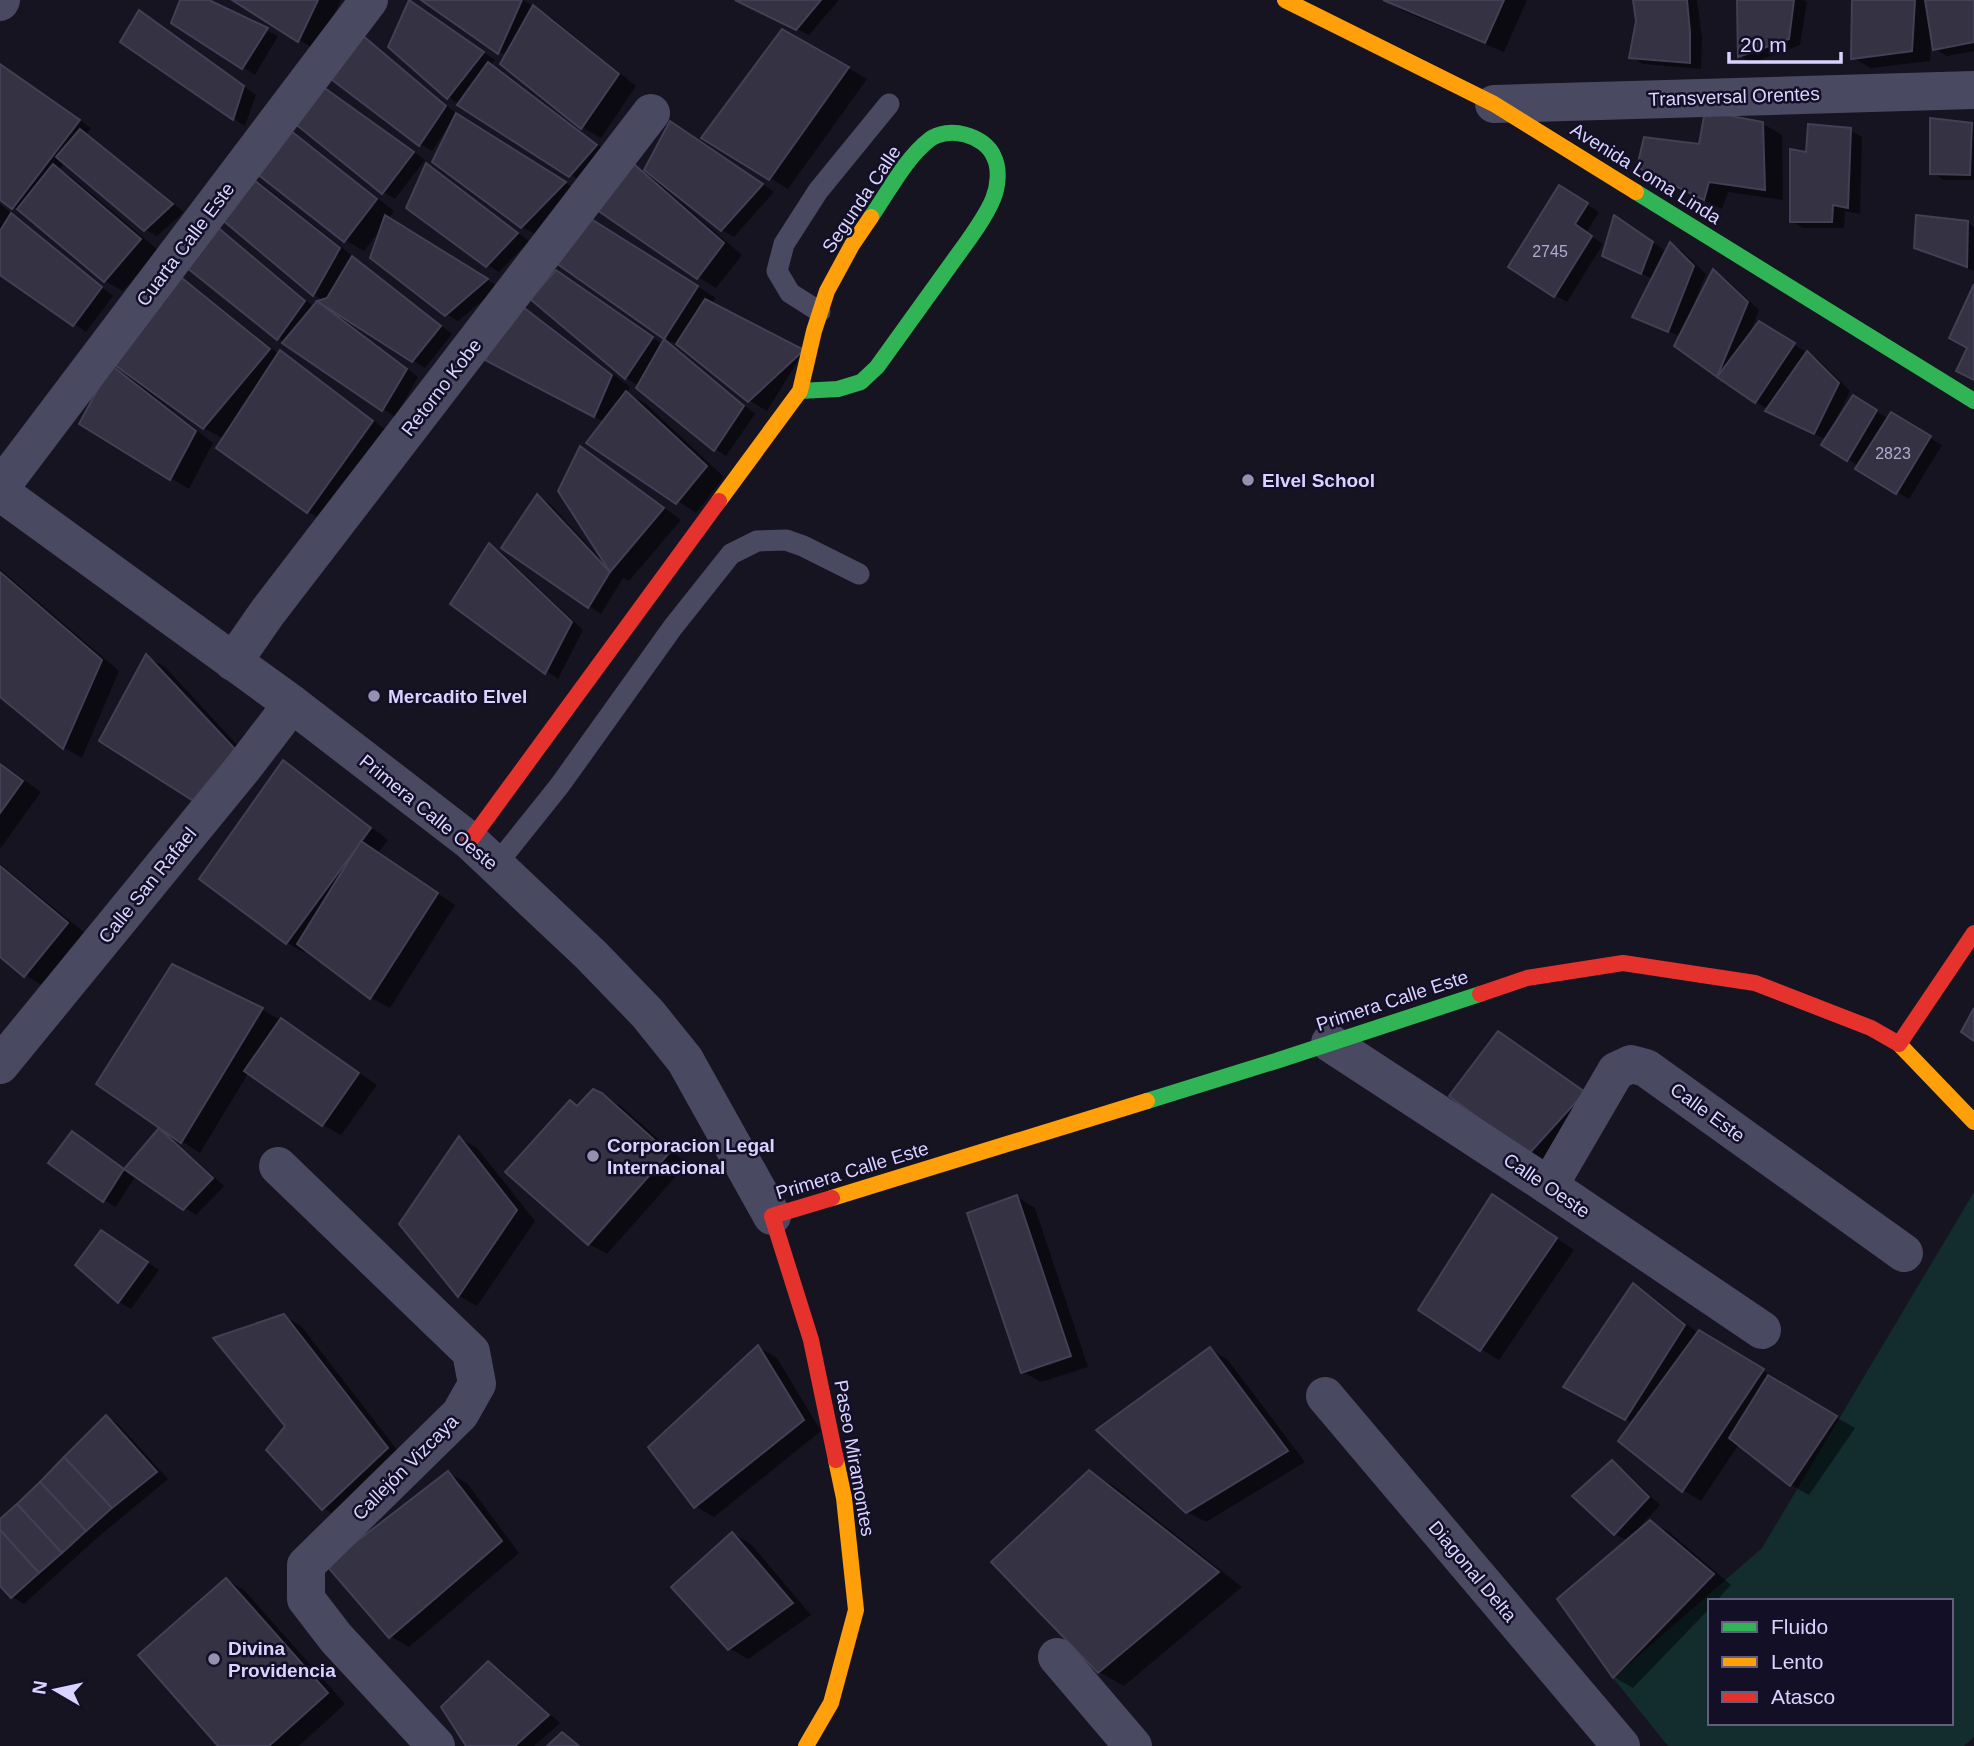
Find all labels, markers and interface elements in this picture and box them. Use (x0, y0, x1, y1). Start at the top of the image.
scale bar (1729, 21, 1841, 65)
text: 20 m (1740, 33, 1787, 56)
street label: Transversal Orentes (1648, 83, 1820, 110)
street label: Avenida Loma Linda (1567, 119, 1725, 228)
street label: Segunda Calle (818, 142, 905, 257)
street label: Cuarta Calle Este (132, 179, 239, 310)
house number: 2745 (1532, 243, 1568, 260)
street label: Retorno Kobe (397, 335, 486, 440)
house number: 2823 (1875, 445, 1911, 462)
place label: Elvel School (1262, 470, 1375, 491)
marker: Elvel School (1240, 472, 1256, 488)
place label: Mercadito Elvel (388, 686, 527, 707)
marker: Mercadito Elvel (366, 688, 382, 704)
street label: Primera Calle Oeste (356, 750, 502, 874)
street label: Calle San Rafael (94, 823, 200, 947)
street label: Primera Calle Este (1314, 966, 1471, 1035)
street label: Calle Este (1667, 1078, 1749, 1146)
place label: Corporacion Legal Internacional (607, 1135, 775, 1178)
street label: Primera Calle Este (773, 1137, 931, 1204)
marker: Corporacion Legal Internacional (585, 1148, 601, 1164)
street label: Calle Oeste (1500, 1149, 1594, 1222)
street label: Paseo Miramontes (830, 1378, 879, 1538)
street label: Callejón Vizcaya (348, 1410, 463, 1524)
street label: Diagonal Delta (1425, 1517, 1521, 1626)
legend (1708, 1599, 1953, 1725)
text: Fluido (1771, 1615, 1828, 1638)
place label: Divina Providencia (228, 1638, 336, 1681)
text: Lento (1771, 1650, 1824, 1673)
marker: Divina Providencia (206, 1651, 222, 1667)
north arrow (21, 1655, 91, 1725)
text: N (28, 1679, 51, 1696)
text: Atasco (1771, 1685, 1835, 1708)

